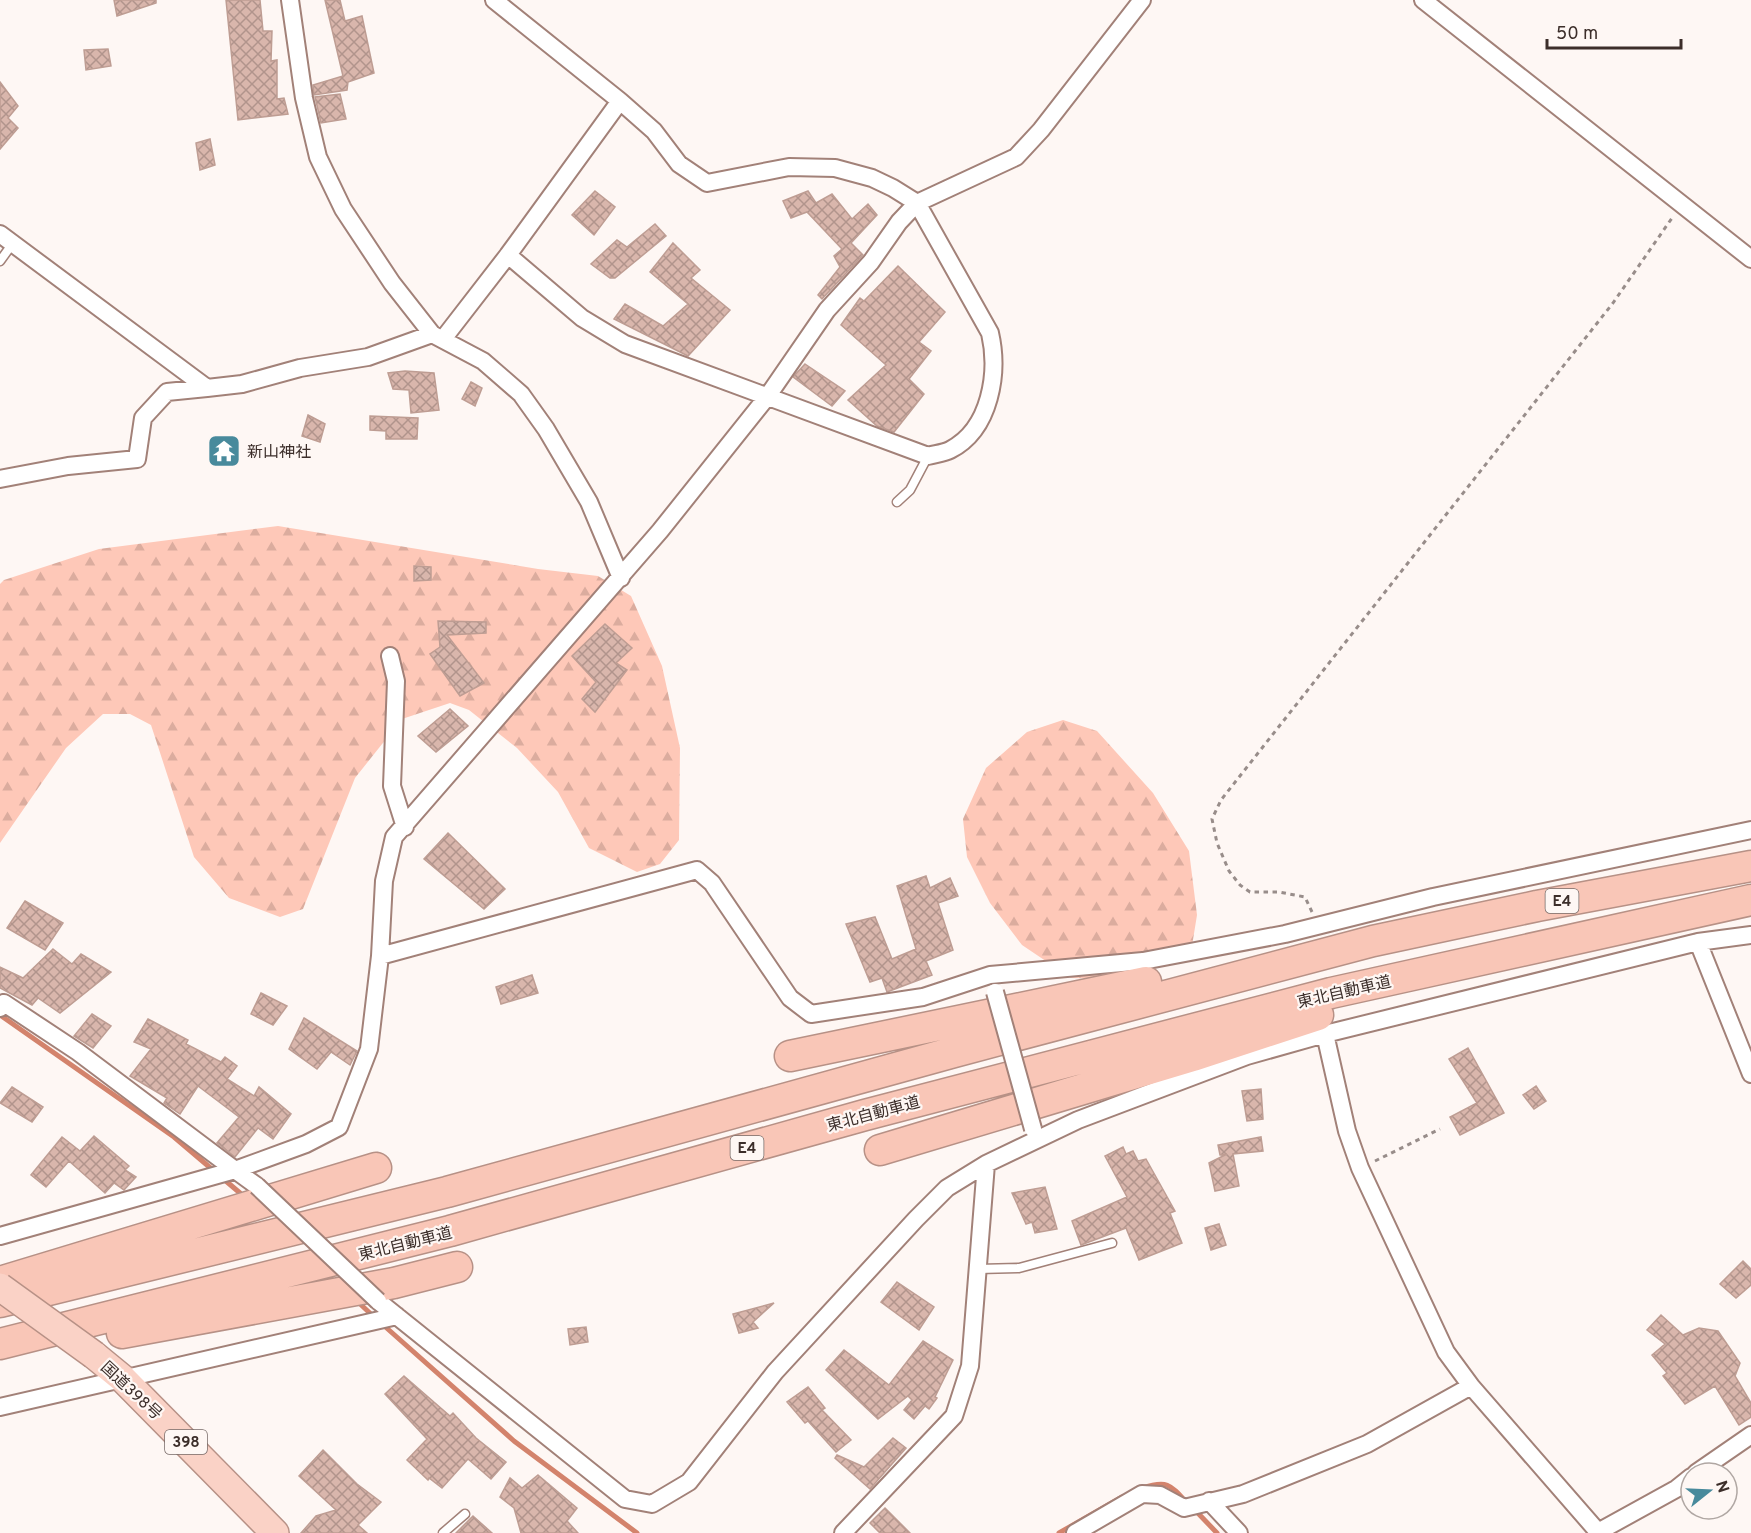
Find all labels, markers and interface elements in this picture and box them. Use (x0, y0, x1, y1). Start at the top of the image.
scale bar (1547, 12, 1680, 50)
text: 50 m (1556, 23, 1598, 46)
temple icon: 新山神社 (206, 433, 242, 469)
place label: 新山神社 (247, 443, 311, 463)
road number: E4 (1546, 889, 1578, 913)
street label: 東北自動車道 (1295, 972, 1393, 1013)
street label: 東北自動車道 (825, 1093, 922, 1137)
road number: E4 (730, 1136, 764, 1160)
street label: 東北自動車道 (356, 1224, 454, 1266)
street label: 国道398号 (96, 1358, 165, 1425)
road number: 398 (165, 1430, 207, 1454)
north arrow (1679, 1461, 1739, 1521)
text: N (1710, 1478, 1733, 1496)

